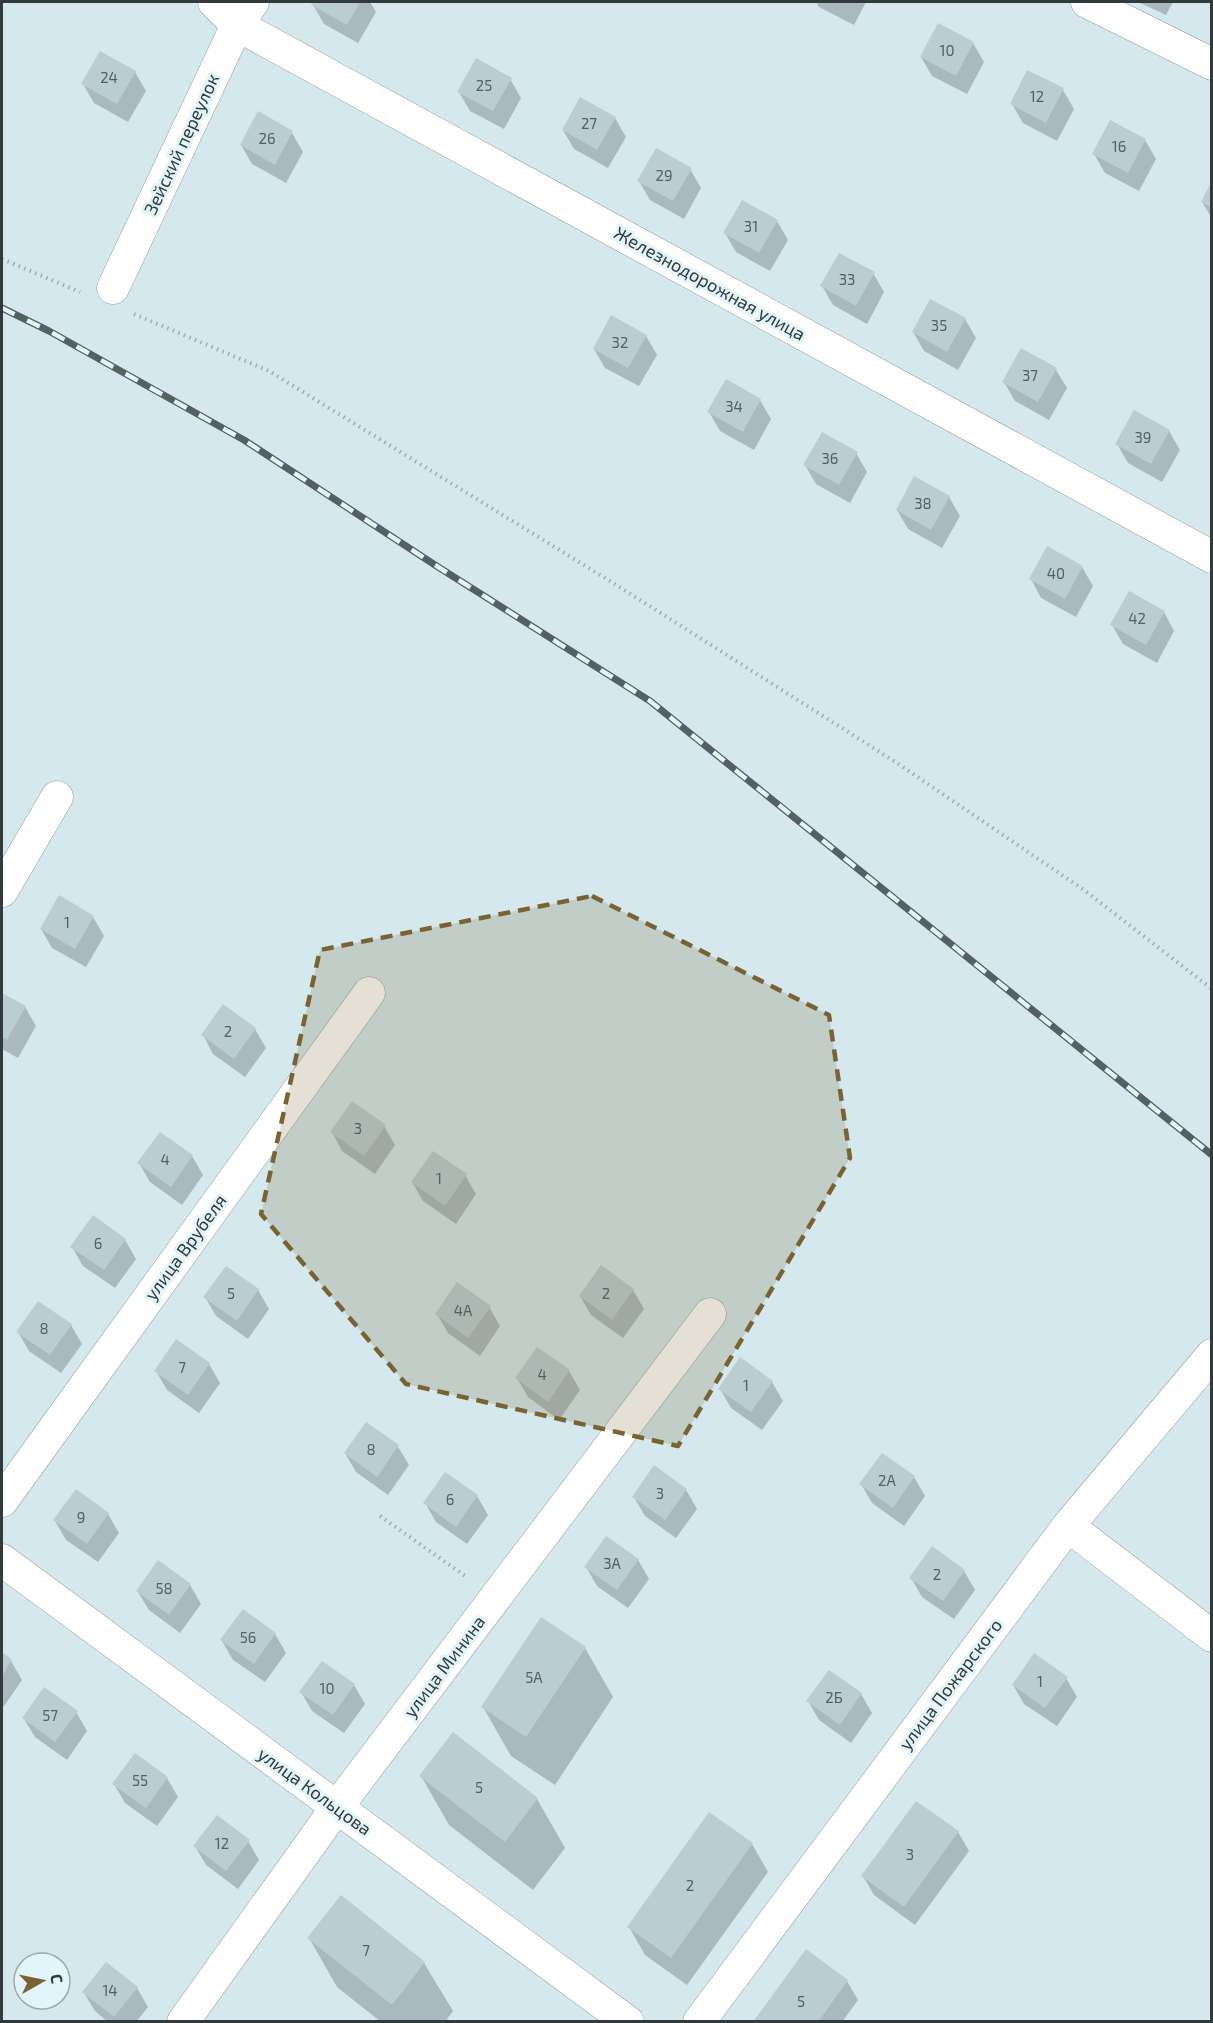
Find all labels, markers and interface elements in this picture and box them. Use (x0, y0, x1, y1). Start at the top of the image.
house number: 10 (939, 41, 955, 59)
house number: 24 (100, 68, 118, 86)
street label: Зейский переулок (139, 70, 223, 218)
house number: 25 (476, 76, 492, 94)
house number: 12 (1030, 87, 1044, 105)
house number: 27 (581, 114, 597, 132)
house number: 26 (258, 129, 276, 147)
house number: 16 (1112, 137, 1126, 155)
house number: 29 (655, 166, 673, 184)
house number: 31 (744, 217, 758, 235)
street label: Железнодорожная улица (610, 221, 810, 345)
house number: 33 (839, 270, 855, 288)
house number: 35 (931, 316, 947, 334)
house number: 32 (612, 333, 628, 351)
house number: 37 (1022, 366, 1038, 384)
house number: 34 (725, 397, 743, 415)
house number: 39 (1135, 428, 1151, 446)
house number: 36 (822, 449, 838, 467)
house number: 38 (914, 494, 932, 512)
house number: 40 (1047, 564, 1065, 582)
house number: 42 (1128, 609, 1146, 627)
house number: 1 (64, 913, 70, 931)
house number: 2 (224, 1022, 232, 1040)
house number: 3 (354, 1119, 362, 1137)
house number: 4 (160, 1150, 170, 1168)
house number: 1 (436, 1169, 442, 1187)
street label: улица Врубеля (139, 1190, 231, 1304)
house number: 6 (94, 1234, 102, 1252)
house number: 5 (227, 1284, 235, 1302)
house number: 2 (602, 1284, 610, 1302)
house number: 4А (454, 1301, 473, 1319)
house number: 8 (39, 1319, 49, 1337)
house number: 7 (178, 1358, 186, 1376)
house number: 4 (537, 1365, 547, 1383)
house number: 1 (743, 1376, 749, 1394)
house number: 8 (366, 1440, 376, 1458)
house number: 2А (878, 1471, 897, 1489)
house number: 3 (656, 1484, 664, 1502)
house number: 6 (446, 1490, 454, 1508)
house number: 9 (77, 1508, 85, 1526)
house number: 3А (603, 1554, 622, 1572)
house number: 2 (933, 1565, 941, 1583)
house number: 58 (155, 1579, 173, 1597)
street label: улица Минина (398, 1611, 490, 1721)
street label: улица Пожарского (894, 1614, 1006, 1754)
house number: 56 (240, 1628, 256, 1646)
house number: 5А (525, 1668, 543, 1686)
house number: 1 (1037, 1672, 1043, 1690)
house number: 10 (319, 1679, 335, 1697)
house number: 2Б (825, 1688, 843, 1706)
house number: 57 (42, 1706, 58, 1724)
street label: улица Кольцова (254, 1742, 376, 1840)
house number: 55 (132, 1771, 148, 1789)
house number: 5 (475, 1778, 483, 1796)
house number: 12 (215, 1834, 229, 1852)
house number: 3 (906, 1845, 914, 1863)
house number: 2 (686, 1876, 694, 1894)
house number: 7 (362, 1941, 370, 1959)
north arrow (12, 1951, 72, 2011)
text: С (47, 1972, 67, 1985)
house number: 14 (102, 1981, 118, 1999)
house number: 5 (797, 1992, 805, 2010)

